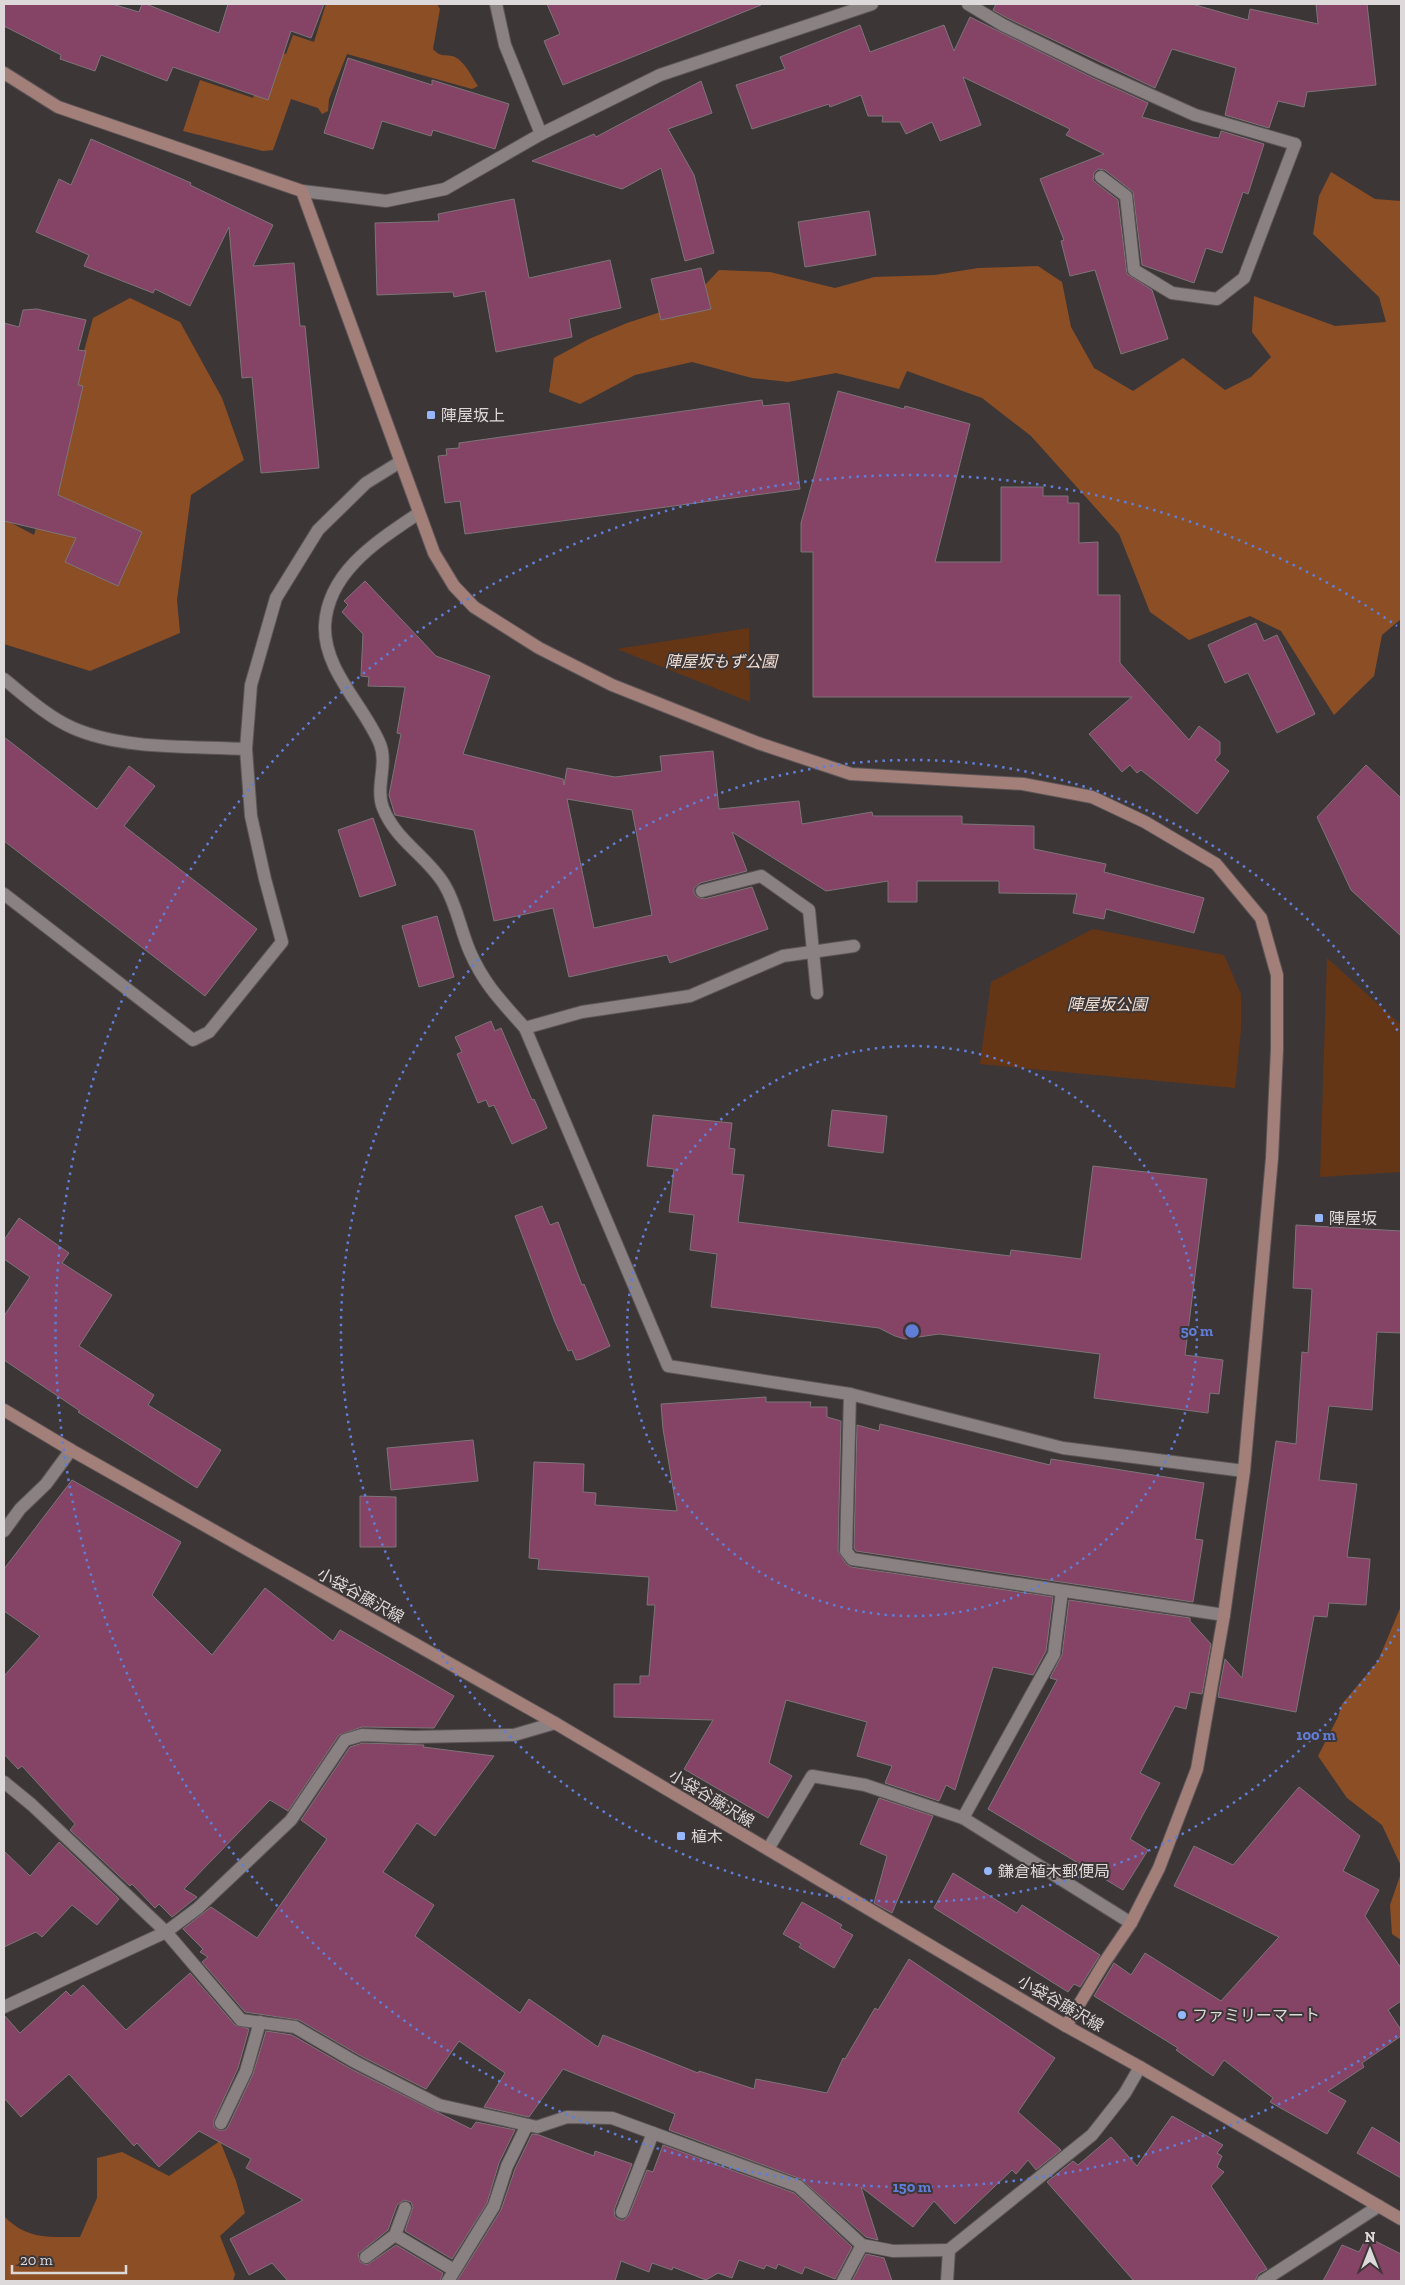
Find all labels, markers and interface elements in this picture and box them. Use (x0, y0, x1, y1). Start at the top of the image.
place label: 陣屋坂上 (441, 406, 505, 425)
marker: 陣屋坂上 (425, 409, 437, 421)
park label: 陣屋坂もず公園 (665, 652, 779, 671)
park label: 陣屋坂公園 (1067, 995, 1149, 1014)
place label: 陣屋坂 (1329, 1209, 1377, 1228)
marker: 陣屋坂 (1313, 1212, 1325, 1224)
centre of rings (903, 1322, 921, 1340)
text: 50 m (1181, 1322, 1213, 1340)
street label: 小袋谷藤沢線 (314, 1564, 407, 1627)
text: 100 m (1296, 1726, 1336, 1744)
street label: 小袋谷藤沢線 (666, 1766, 758, 1831)
place label: 植木 (691, 1827, 723, 1846)
marker: 植木 (675, 1830, 687, 1842)
place label: 鎌倉植木郵便局 (998, 1862, 1110, 1881)
marker: 鎌倉植木郵便局 (982, 1865, 994, 1877)
street label: 小袋谷藤沢線 (1014, 1971, 1107, 2036)
place label: ファミリーマート (1192, 2006, 1320, 2025)
marker: ファミリーマート (1176, 2009, 1188, 2021)
text: 150 m (893, 2178, 931, 2196)
north arrow (1345, 2225, 1395, 2275)
text: N (1365, 2229, 1376, 2246)
scale bar (12, 2242, 126, 2274)
text: 20 m (20, 2251, 53, 2269)

